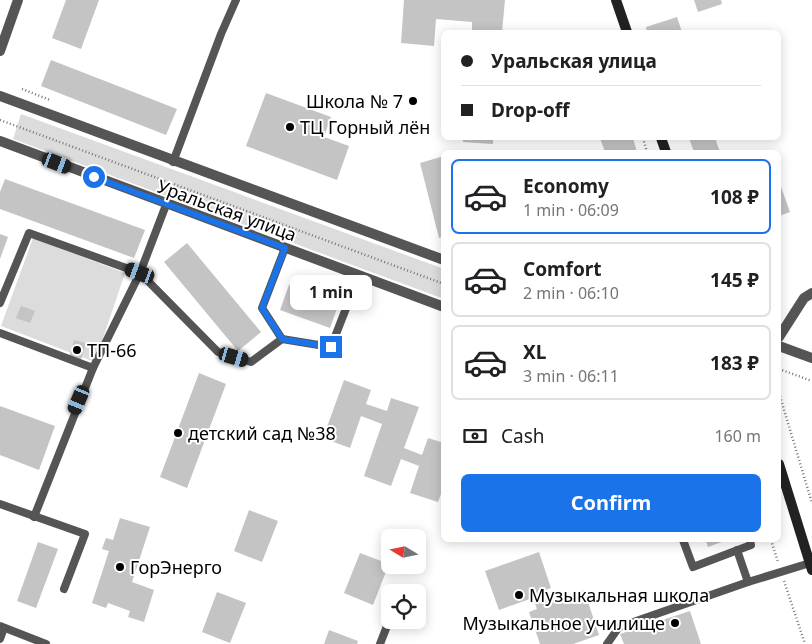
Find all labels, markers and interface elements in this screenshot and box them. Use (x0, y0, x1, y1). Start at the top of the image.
text: Уральская улица (491, 48, 657, 74)
place label: Школа № 7 (306, 89, 403, 113)
marker: Школа № 7 (407, 95, 419, 107)
text: Drop-off (491, 97, 570, 123)
place label: ТЦ Горный лён (300, 115, 430, 139)
marker: ТЦ Горный лён (284, 121, 296, 133)
car (40, 151, 73, 175)
route start (83, 166, 105, 188)
text: Economy (523, 173, 609, 199)
street label: Уральская улица (154, 174, 300, 246)
icon: car (463, 174, 508, 219)
text: 108 ₽ (710, 184, 759, 210)
text: 1 min · 06:09 (523, 199, 619, 221)
text: Comfort (523, 256, 602, 282)
icon: car (463, 257, 508, 302)
car (123, 261, 156, 285)
text: 145 ₽ (710, 267, 759, 293)
callout: 1 min (290, 274, 372, 310)
text: 1 min (309, 281, 353, 303)
text: 2 min · 06:10 (523, 282, 619, 304)
route end (320, 336, 342, 358)
place label: ТП-66 (87, 338, 137, 362)
text: XL (523, 339, 546, 365)
icon: car (463, 340, 508, 385)
marker: ТП-66 (71, 344, 83, 356)
car (217, 346, 250, 368)
text: 183 ₽ (710, 350, 759, 376)
text: 3 min · 06:11 (523, 365, 619, 387)
car (66, 383, 91, 417)
place label: детский сад №38 (188, 421, 336, 445)
icon: cash (461, 422, 489, 450)
text: Cash (501, 423, 545, 449)
text: 160 m (714, 425, 761, 447)
marker: детский сад №38 (172, 427, 184, 439)
button: Confirm (461, 474, 761, 532)
north arrow (381, 529, 426, 574)
map controls (381, 529, 426, 629)
place label: ГорЭнерго (130, 555, 222, 579)
marker: ГорЭнерго (114, 561, 126, 573)
place label: Музыкальная школа (529, 583, 709, 607)
button: locate (381, 584, 426, 629)
marker: Музыкальная школа (513, 589, 525, 601)
place label: Музыкальное училище (462, 611, 665, 635)
marker: Музыкальное училище (669, 617, 681, 629)

